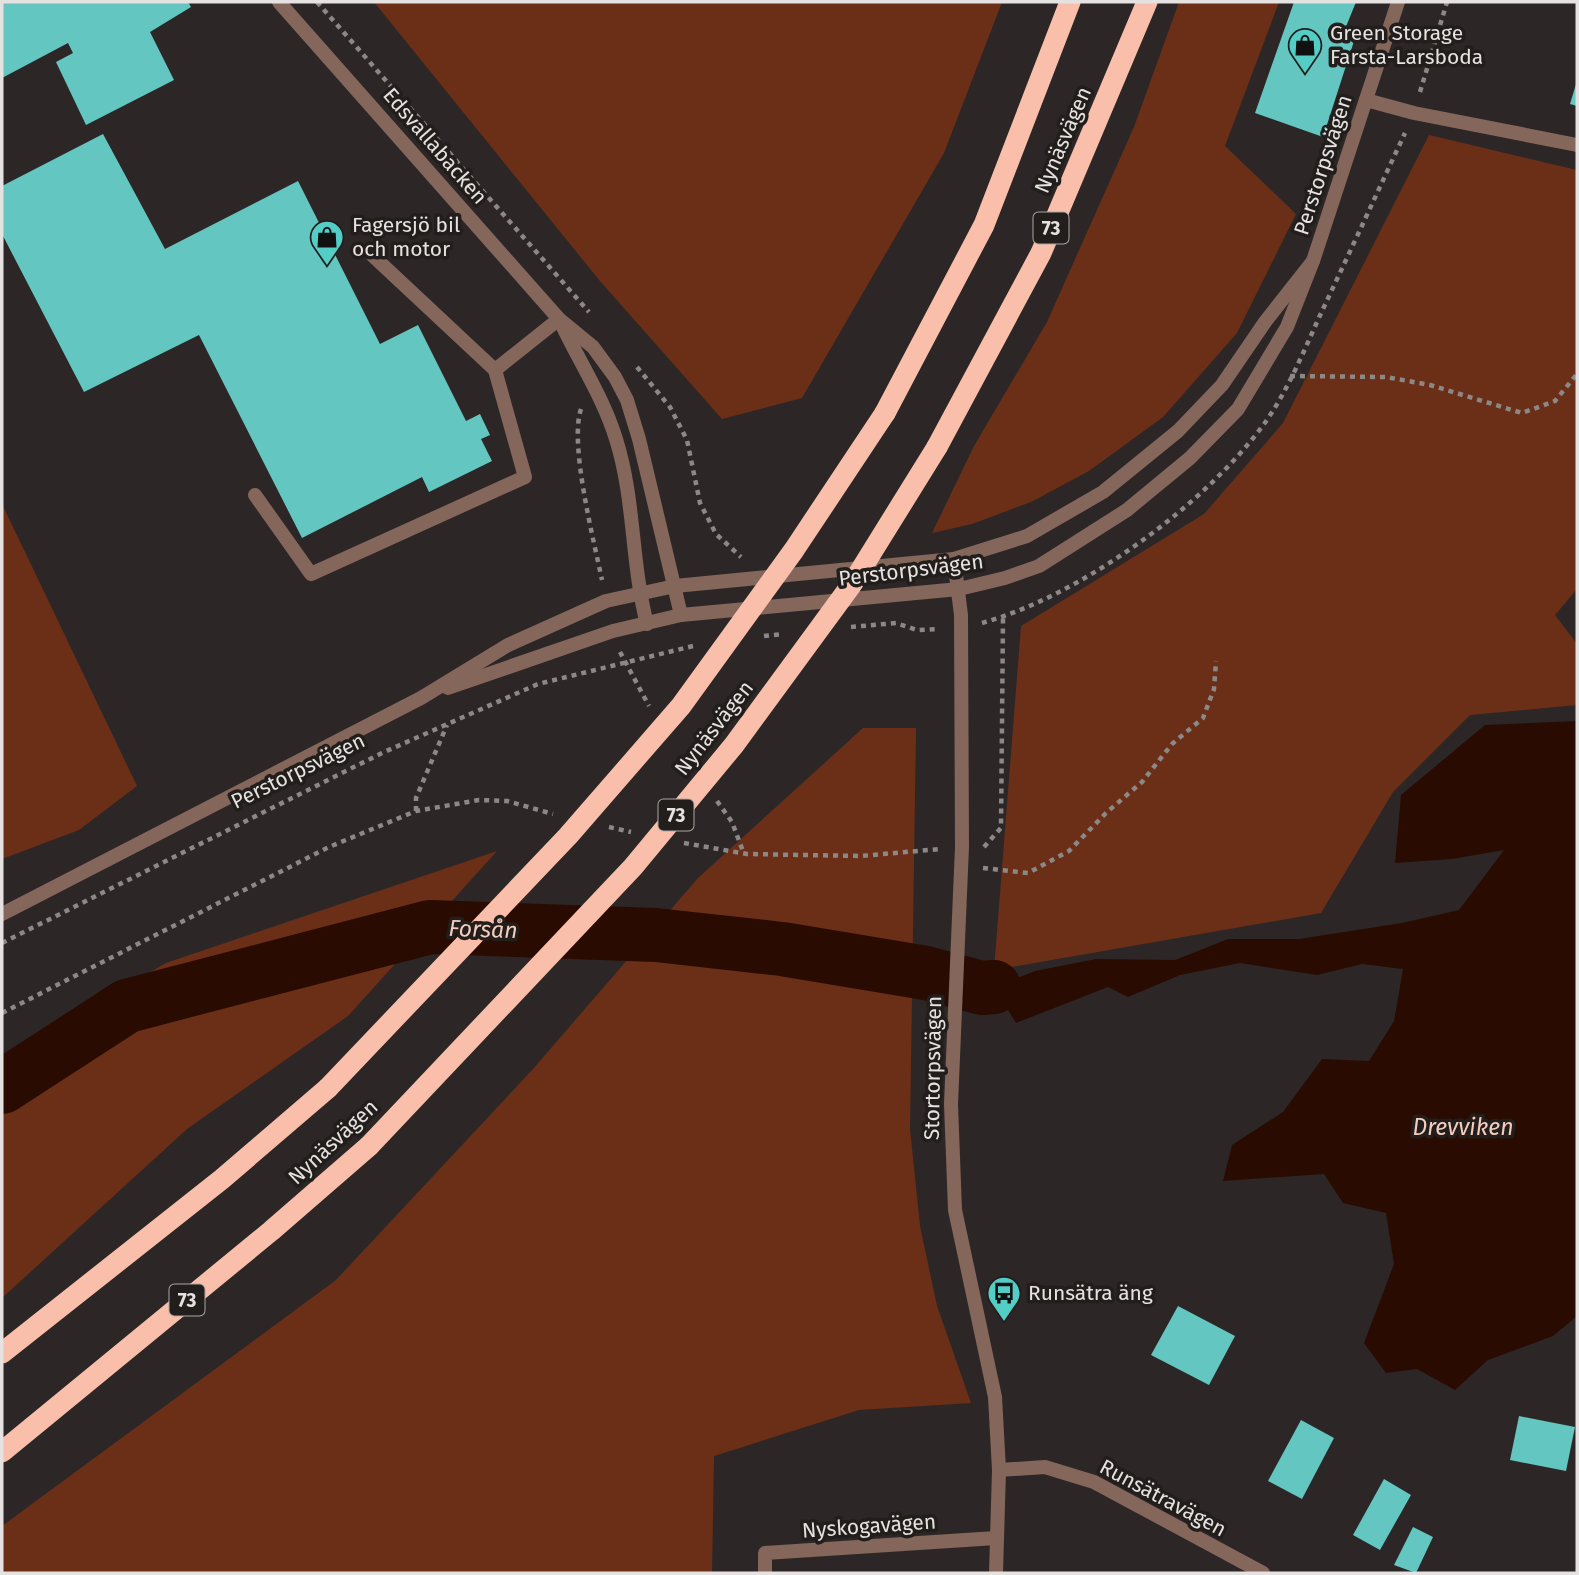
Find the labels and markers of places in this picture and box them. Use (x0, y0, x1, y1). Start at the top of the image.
place label: Green Storage Farsta-Larsboda (1330, 20, 1483, 70)
shop icon: Green Storage Farsta-Larsboda (1286, 26, 1324, 75)
place label: Fagersjö bil och motor (352, 212, 460, 262)
shop icon: Fagersjö bil och motor (308, 218, 346, 267)
bus stop icon: Runsätra äng (985, 1274, 1023, 1323)
place label: Runsätra äng (1028, 1280, 1153, 1306)

